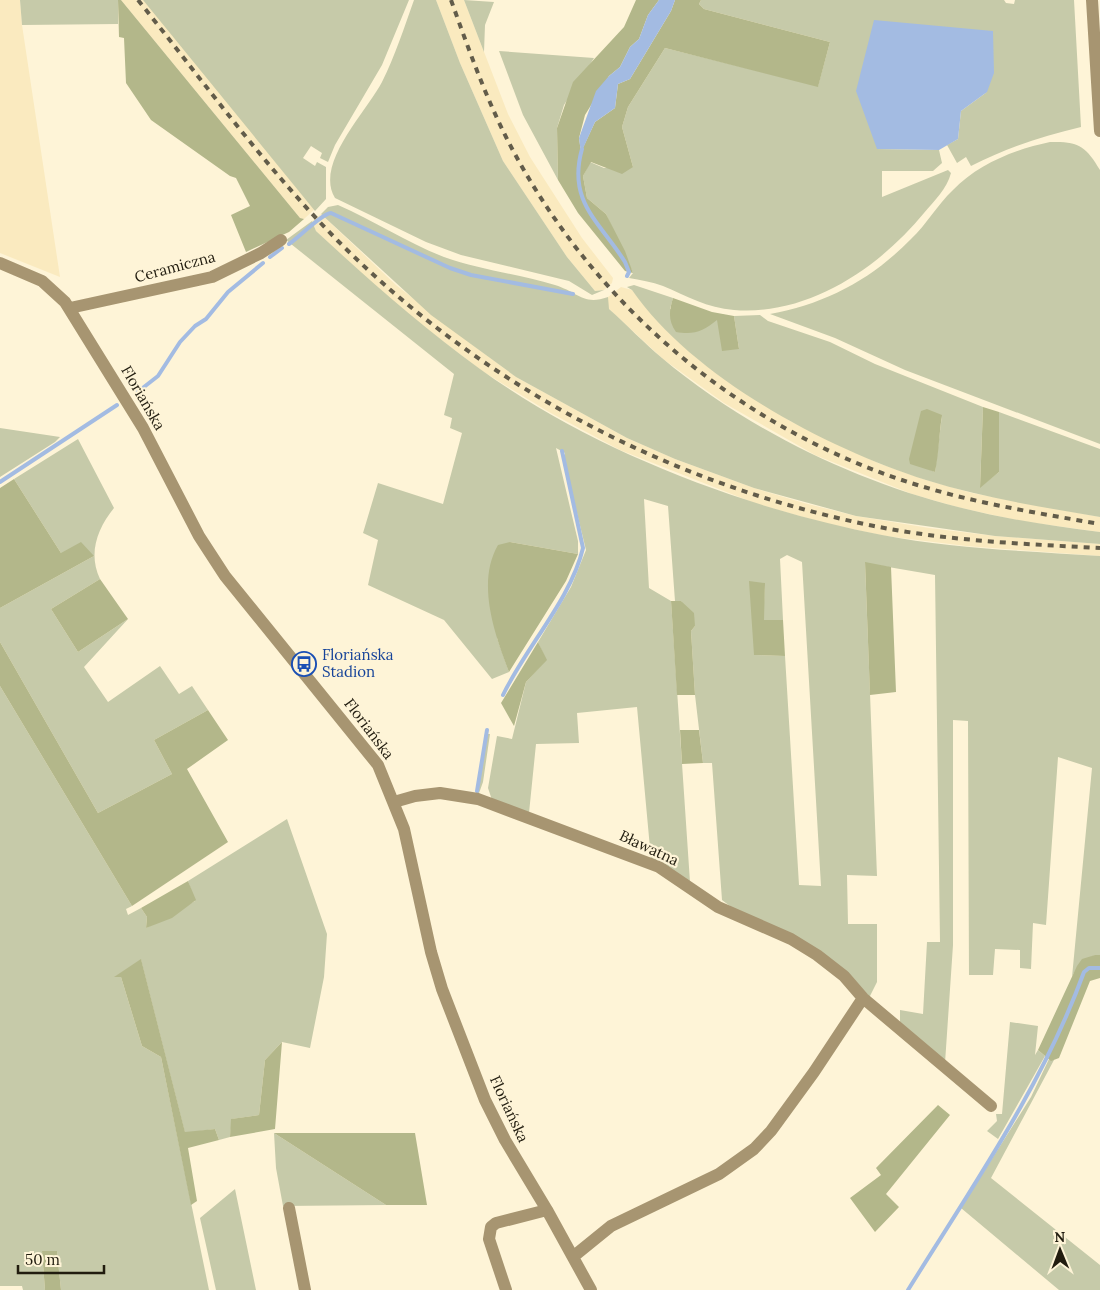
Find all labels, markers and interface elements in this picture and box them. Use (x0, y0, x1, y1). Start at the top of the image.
street label: Ceramiczna (132, 247, 218, 286)
street label: Floriańska (117, 362, 170, 434)
place label: Floriańska Stadion (322, 645, 394, 681)
bus stop icon: Floriańska Stadion (291, 651, 317, 677)
street label: Floriańska (340, 694, 399, 763)
street label: Bławatna (616, 826, 682, 870)
street label: Floriańska (486, 1072, 533, 1145)
north arrow (1035, 1225, 1085, 1275)
text: N (1054, 1228, 1066, 1246)
scale bar (18, 1242, 104, 1274)
text: 50 m (25, 1250, 60, 1269)

